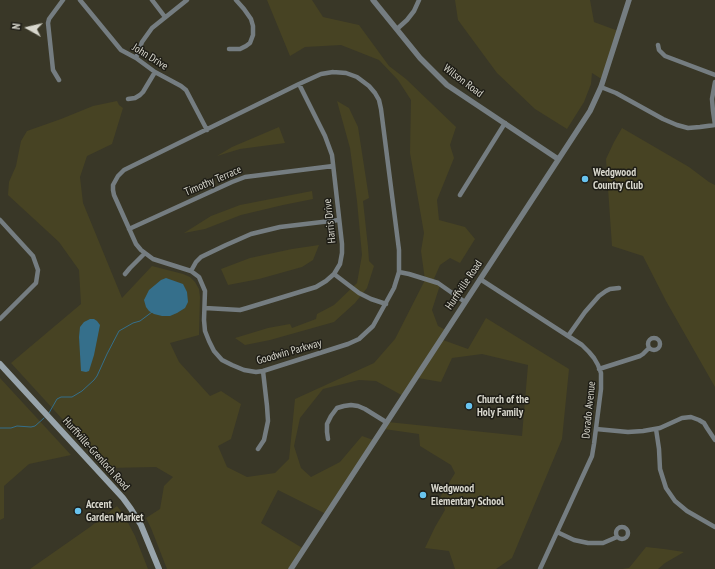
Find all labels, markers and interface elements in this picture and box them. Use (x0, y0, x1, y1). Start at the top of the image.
north arrow (8, 8, 48, 48)
text: N (9, 22, 23, 30)
street label: John Drive (130, 41, 170, 73)
street label: Wilson Road (440, 62, 486, 100)
street label: Timothy Terrace (183, 163, 243, 199)
place label: Wedgwood Country Club (593, 166, 643, 192)
marker: Wedgwood Country Club (580, 174, 590, 184)
street label: Harris Drive (321, 198, 339, 244)
street label: Hurffville Road (443, 258, 485, 312)
street label: Goodwin Parkway (255, 336, 323, 368)
street label: Dorado Avenue (579, 381, 599, 439)
place label: Church of the Holy Family (477, 393, 529, 419)
marker: Church of the Holy Family (464, 401, 474, 411)
street label: Hurffville-Grenloch Road (60, 415, 132, 493)
place label: Wedgwood Elementary School (431, 482, 504, 508)
marker: Wedgwood Elementary School (418, 490, 428, 500)
place label: Accent Garden Market (86, 498, 143, 524)
marker: Accent Garden Market (73, 506, 83, 516)

